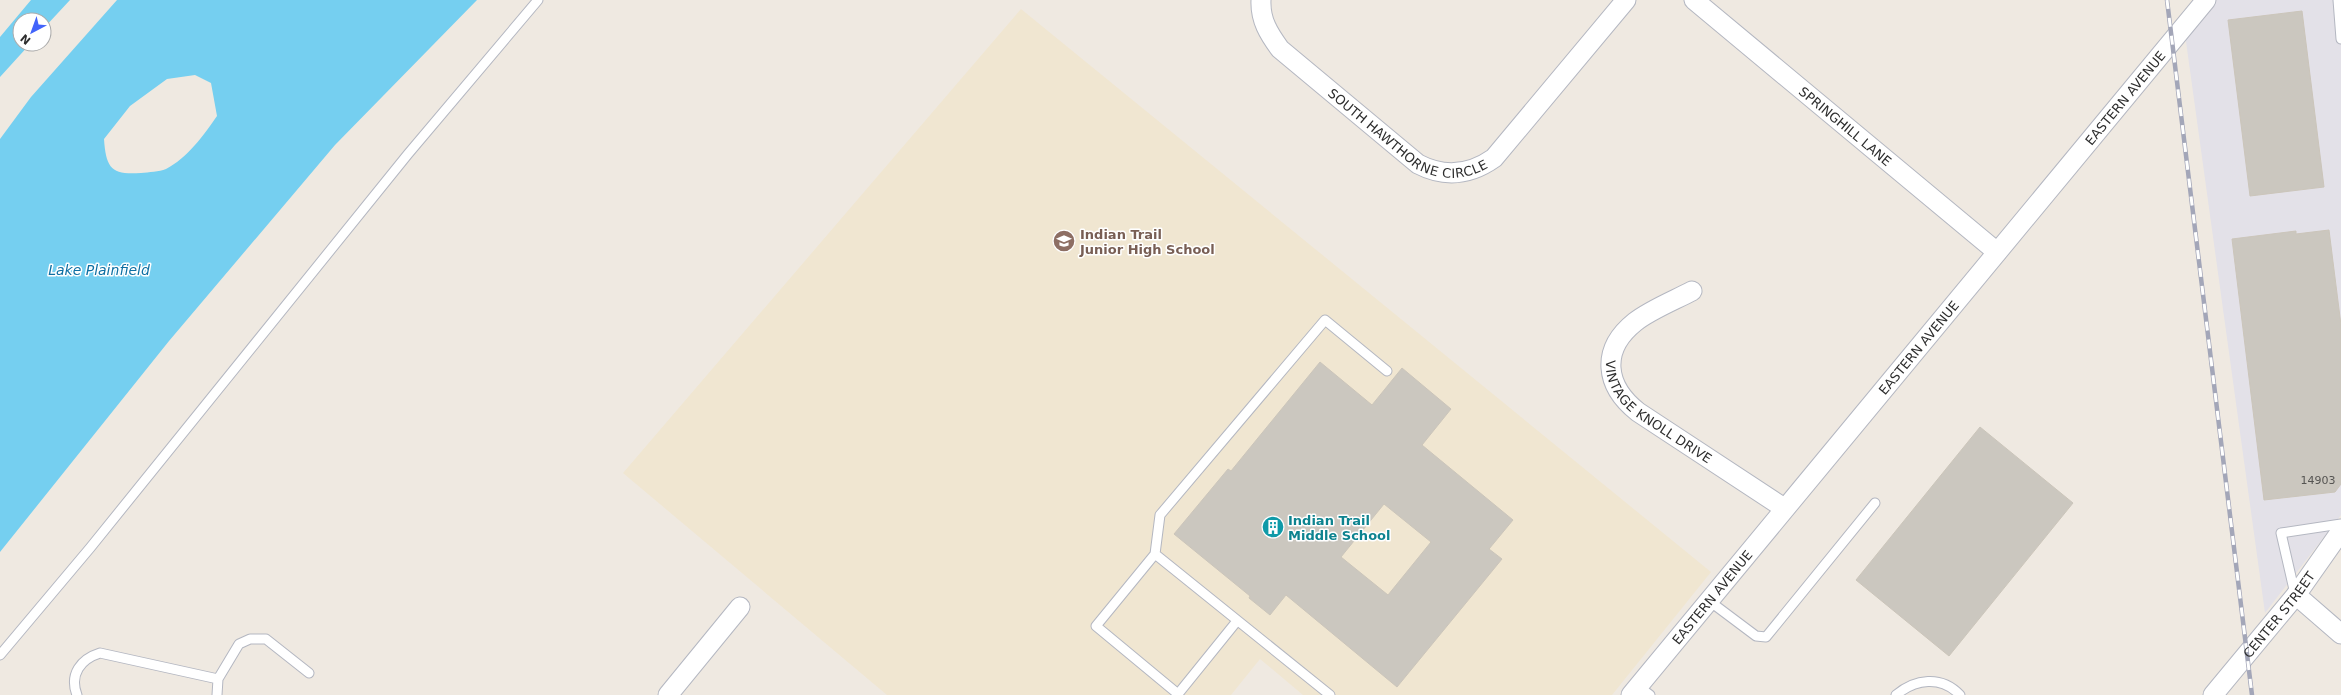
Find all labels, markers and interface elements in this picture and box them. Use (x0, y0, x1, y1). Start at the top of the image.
north arrow (12, 12, 52, 52)
text: N (18, 31, 34, 47)
street label: EASTERN AVENUE (2082, 48, 2168, 148)
street label: SPRINGHILL LANE (1796, 83, 1895, 169)
street label: SOUTH HAWTHORNE CIRCLE (1325, 85, 1490, 181)
place label: Indian Trail Junior High School (1079, 227, 1215, 257)
school or university icon: Indian Trail Junior High School (1051, 228, 1077, 254)
water label: Lake Plainfield (48, 262, 150, 278)
street label: EASTERN AVENUE (1875, 298, 1962, 397)
street label: VINTAGE KNOLL DRIVE (1603, 360, 1715, 466)
house number: 14903 (2301, 474, 2336, 487)
place label: Indian Trail Middle School (1288, 513, 1390, 543)
building icon: Indian Trail Middle School (1260, 514, 1286, 540)
street label: EASTERN AVENUE (1669, 547, 1755, 647)
street label: CENTER STREET (2240, 569, 2318, 661)

